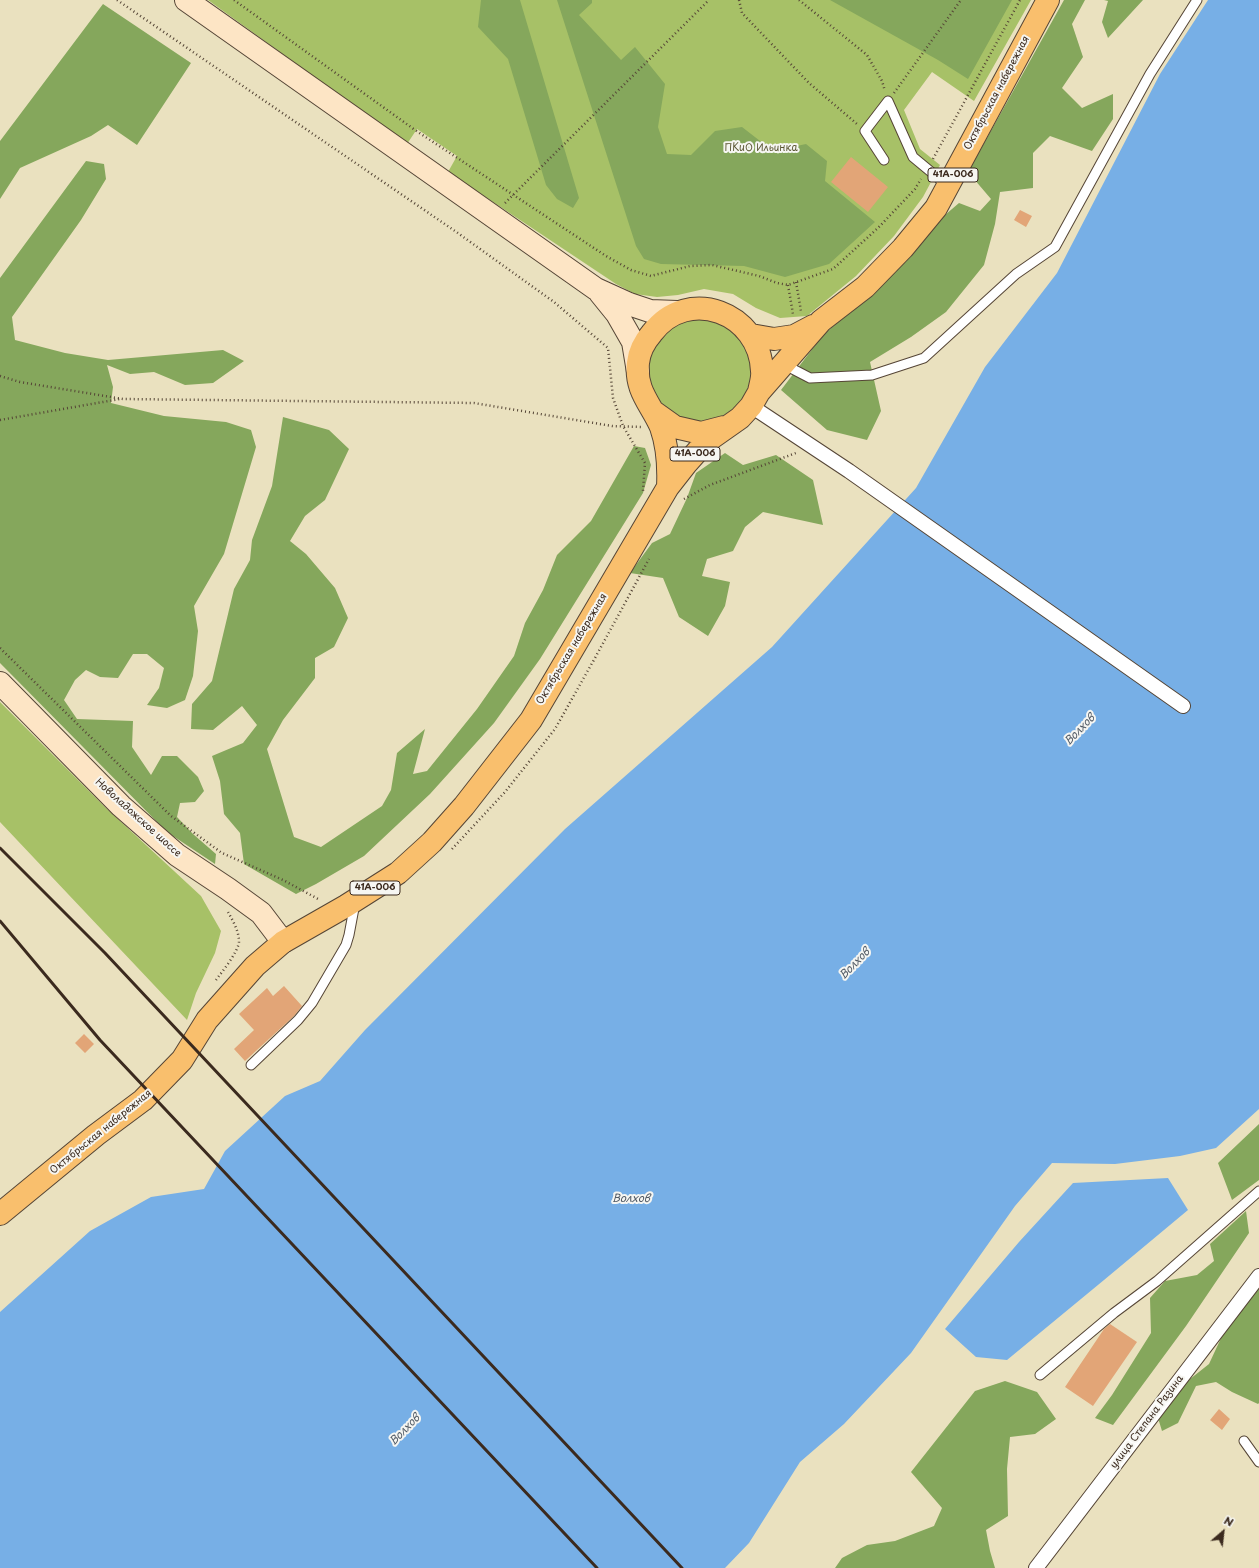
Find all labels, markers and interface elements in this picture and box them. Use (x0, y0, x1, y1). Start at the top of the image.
street label: Октябрьская набережная (962, 34, 1032, 152)
park label: ПКиО Ильинка (724, 142, 798, 154)
road number: 41А-006 (928, 168, 978, 182)
road number: 41А-006 (670, 447, 720, 461)
street label: Октябрьская набережная (534, 591, 610, 707)
water label: Волхов (1062, 712, 1098, 748)
street label: Новоладожское шоссе (92, 776, 184, 860)
road number: 41А-006 (350, 881, 400, 895)
water label: Волхов (837, 946, 873, 982)
street label: Октябрьская набережная (48, 1087, 154, 1177)
water label: Волхов (612, 1192, 650, 1206)
street label: улица Степана Разина (1108, 1373, 1186, 1471)
water label: Волхов (387, 1412, 423, 1448)
text: N (1221, 1511, 1237, 1531)
north arrow (1203, 1512, 1243, 1552)

